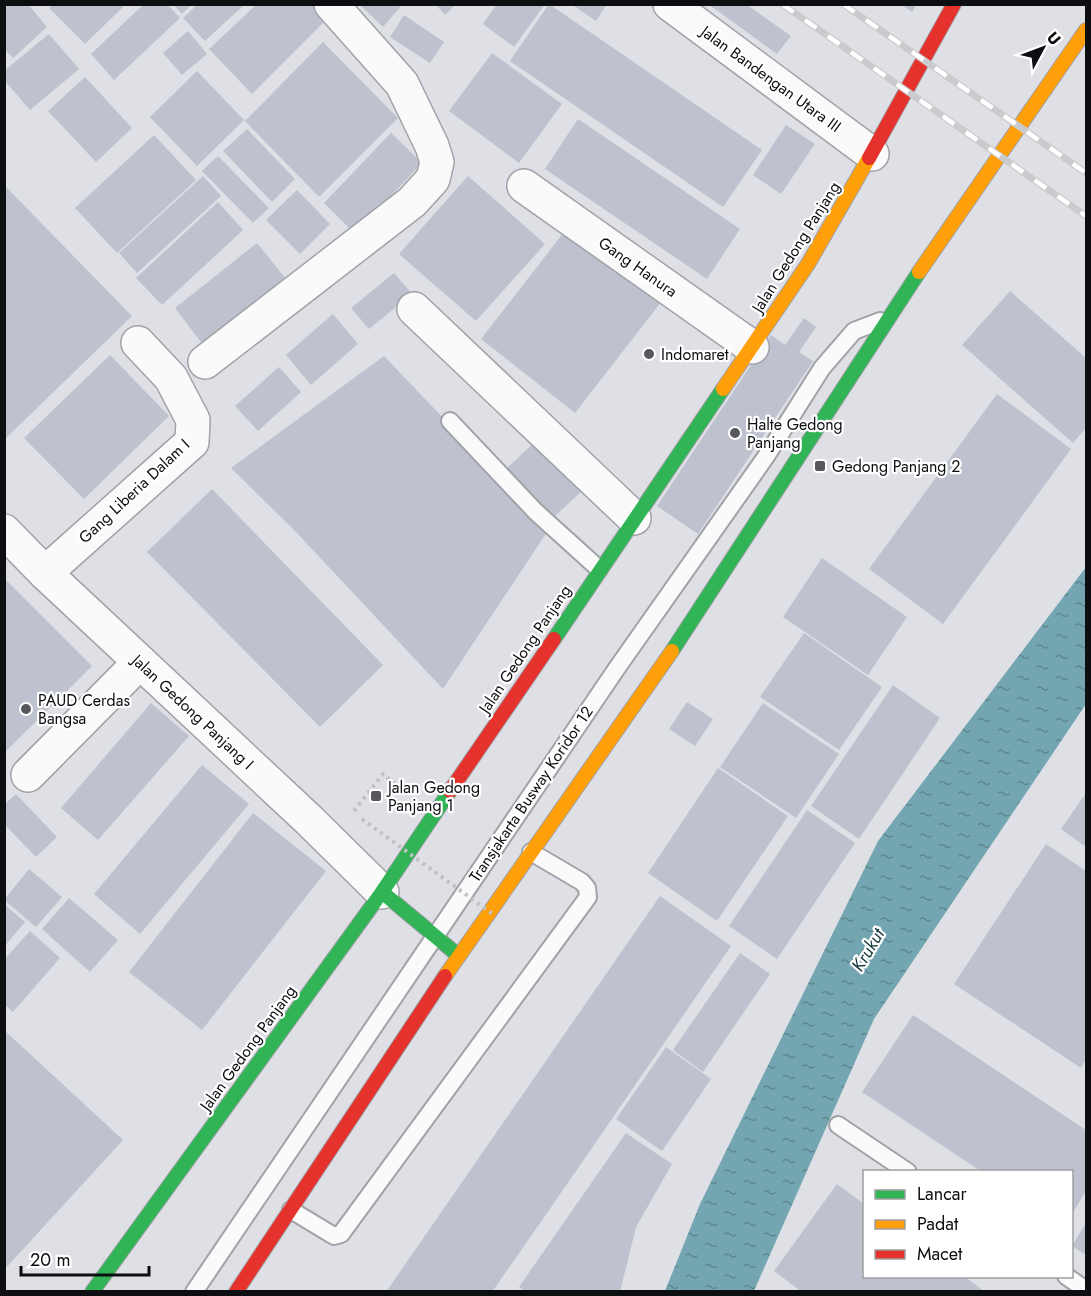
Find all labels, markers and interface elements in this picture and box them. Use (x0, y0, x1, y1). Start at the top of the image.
north arrow (1013, 18, 1073, 78)
street label: Jalan Bandengan Utara III (695, 19, 846, 138)
text: U (1042, 27, 1066, 50)
street label: Jalan Gedong Panjang (745, 177, 846, 319)
street label: Gang Hanura (594, 231, 682, 303)
place label: Indomaret (661, 343, 729, 366)
marker: Indomaret (642, 347, 656, 361)
place label: Halte Gedong Panjang (747, 413, 843, 454)
marker: Halte Gedong Panjang (728, 426, 742, 440)
street label: Gang Liberia Dalam I (73, 433, 195, 549)
place label: Gedong Panjang 2 (832, 455, 960, 478)
marker: Gedong Panjang 2 (813, 459, 827, 473)
street label: Jalan Gedong Panjang (472, 580, 577, 719)
street label: Jalan Gedong Panjang I (125, 648, 259, 775)
place label: PAUD Cerdas Bangsa (38, 689, 130, 730)
street label: Transjakarta Busway Koridor 12 (463, 701, 599, 887)
marker: PAUD Cerdas Bangsa (19, 702, 33, 716)
place label: Jalan Gedong Panjang 1 (386, 776, 480, 817)
marker: Jalan Gedong Panjang 1 (369, 789, 383, 803)
water label: Krukut (845, 922, 892, 976)
street label: Jalan Gedong Panjang (193, 980, 302, 1117)
legend (863, 1170, 1073, 1278)
text: Lancar (917, 1181, 967, 1207)
text: Padat (917, 1211, 959, 1237)
scale bar (21, 1239, 148, 1277)
text: Macet (917, 1241, 963, 1267)
text: 20 m (30, 1247, 70, 1273)

